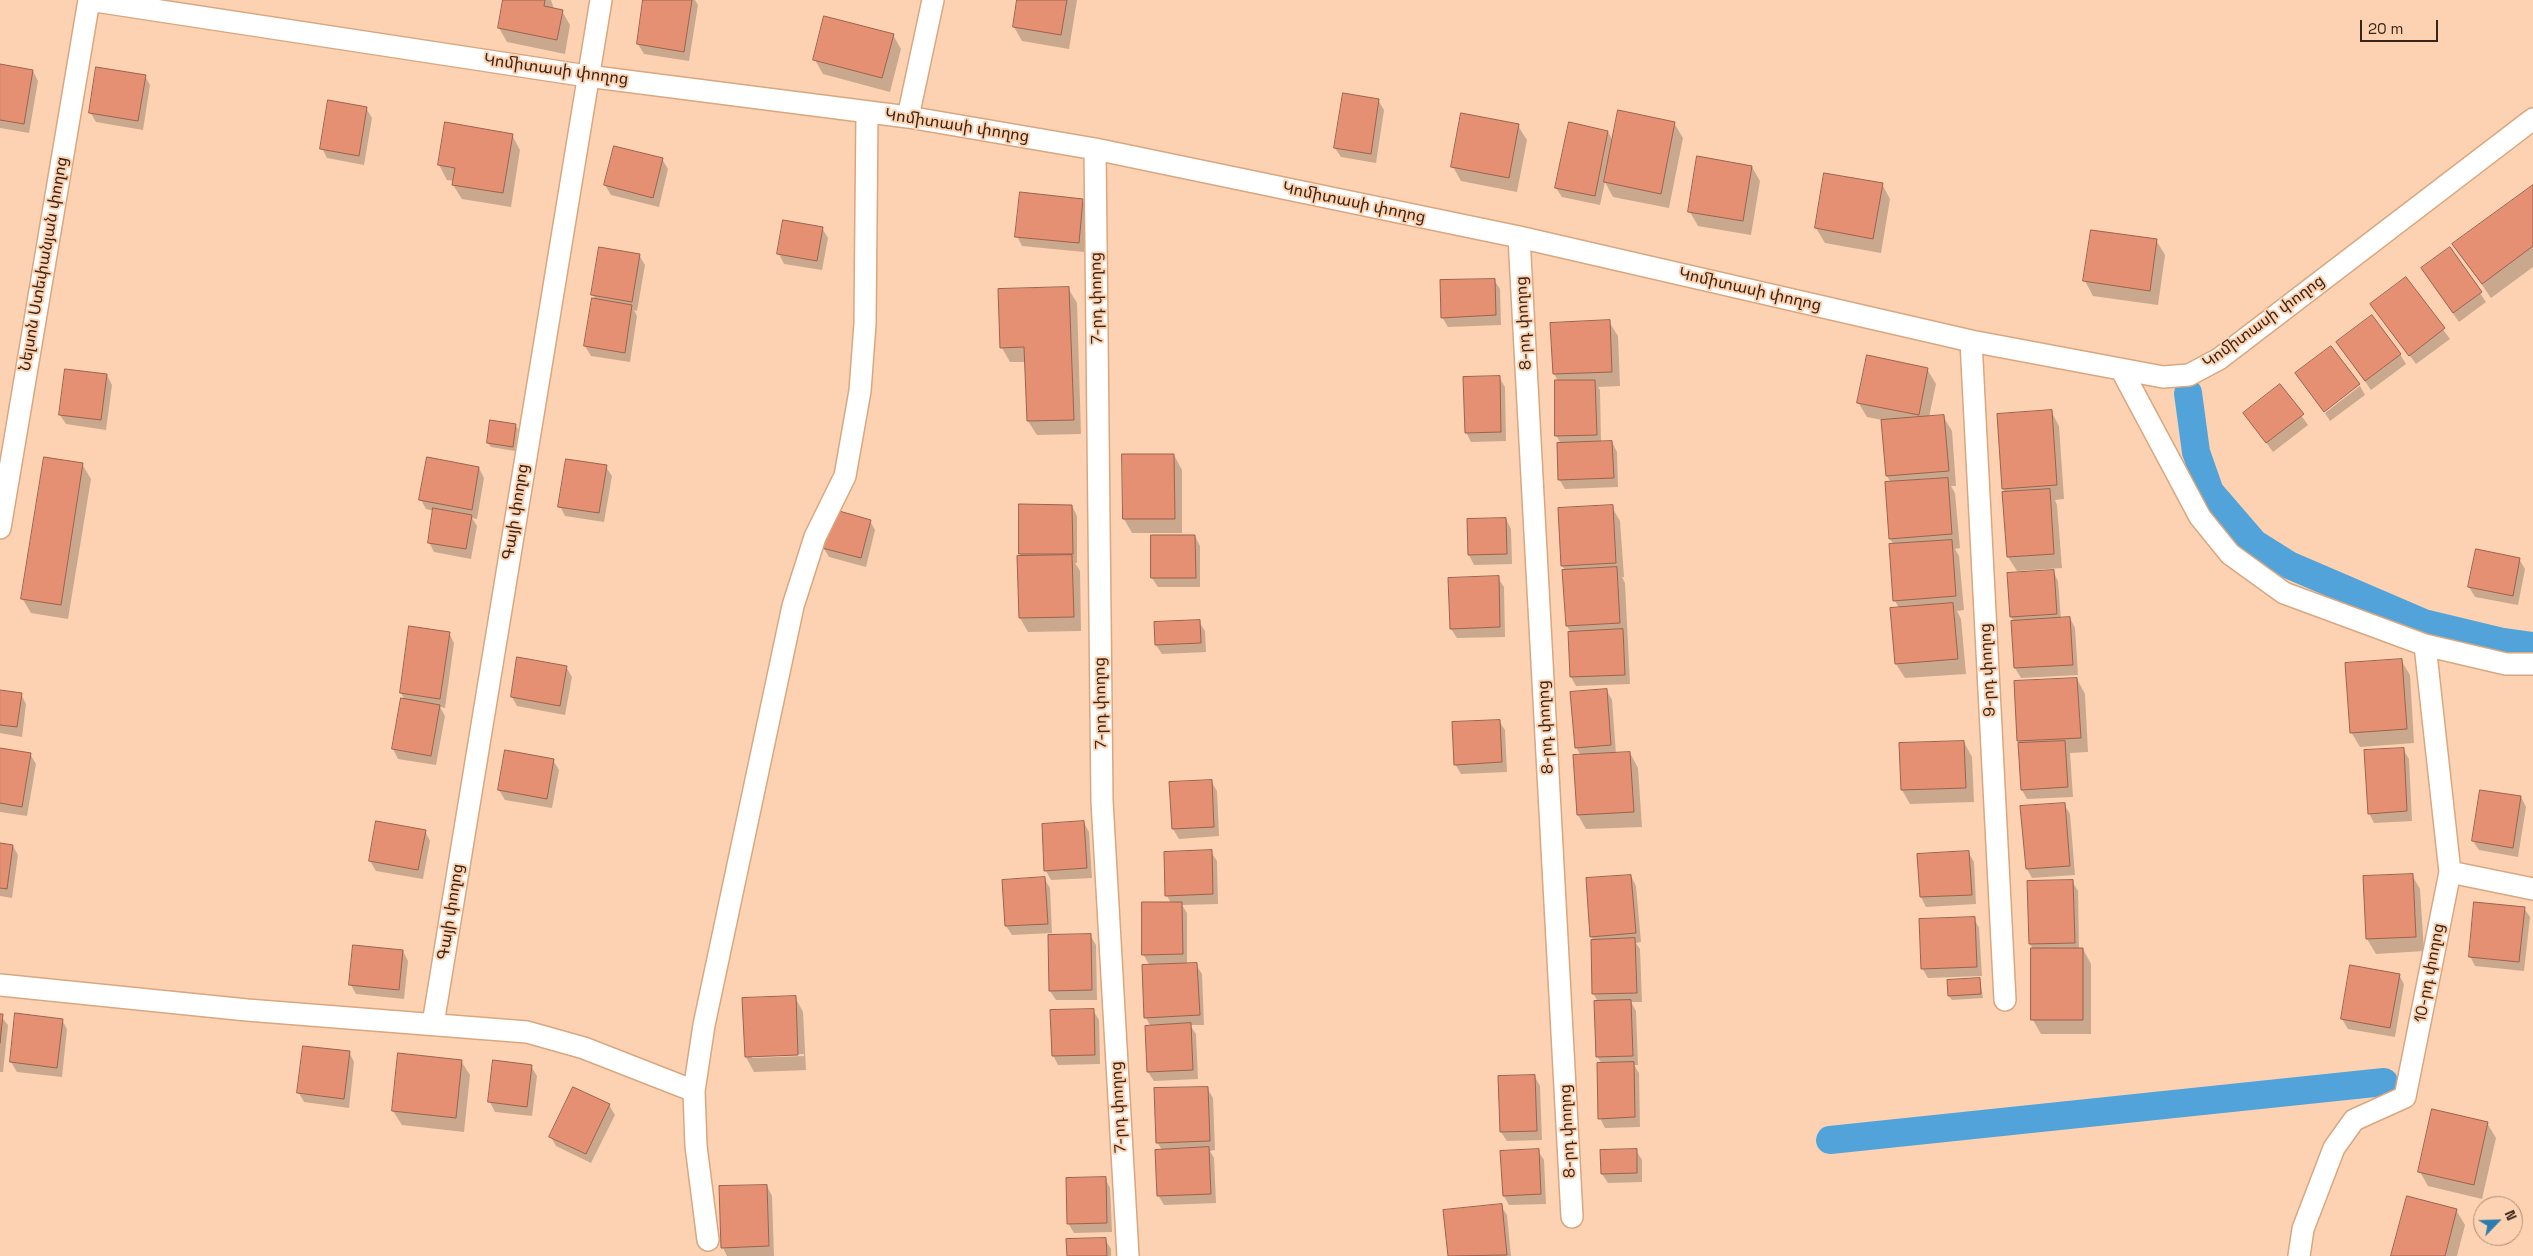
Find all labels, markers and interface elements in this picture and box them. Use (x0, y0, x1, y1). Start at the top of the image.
scale bar (2363, 10, 2440, 42)
text: 20 m (2368, 19, 2403, 38)
street label: Կոմիտասի փողոց (482, 50, 630, 90)
street label: Կոմիտասի փողոց (883, 105, 1031, 147)
street label: Նելսոն Ստեփանյան փողոց (16, 155, 72, 373)
street label: Կոմիտասի փողոց (1281, 178, 1427, 228)
street label: 7-րդ փողոց (1087, 252, 1107, 344)
street label: Կոմիտասի փողոց (1677, 264, 1823, 316)
street label: Կոմիտասի փողոց (2199, 271, 2329, 373)
street label: 8-րդ փողոց (1512, 276, 1536, 370)
street label: Գայի փողոց (499, 462, 533, 562)
street label: 9-րդ փողոց (1976, 623, 2000, 717)
street label: 7-րդ փողոց (1091, 657, 1111, 749)
street label: 8-րդ փողոց (1534, 680, 1558, 774)
street label: Գայի փողոց (434, 862, 468, 962)
street label: 10-րդ փողոց (2411, 922, 2449, 1024)
street label: 7-րդ փողոց (1107, 1061, 1131, 1153)
street label: 8-րդ փողոց (1556, 1084, 1580, 1178)
north arrow (2473, 1196, 2523, 1246)
text: N (2501, 1207, 2521, 1223)

